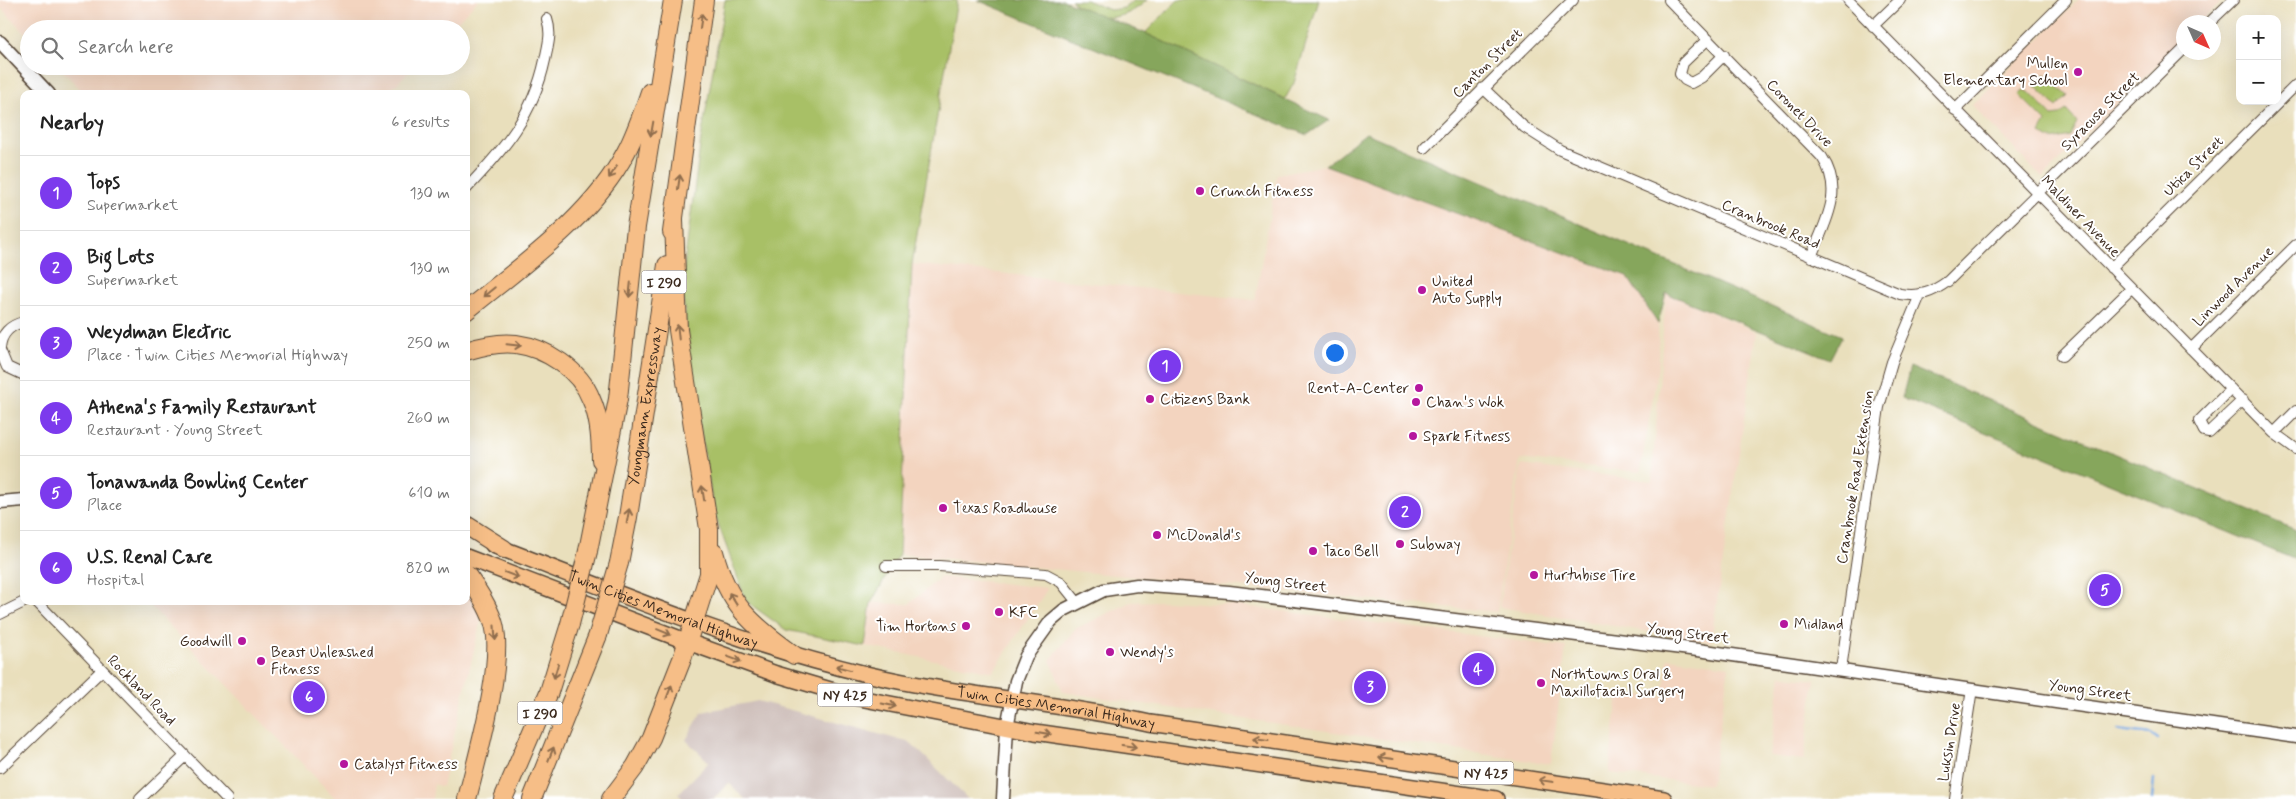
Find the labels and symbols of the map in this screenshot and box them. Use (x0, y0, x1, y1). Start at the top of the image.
one-way arrow (696, 13, 706, 29)
north arrow (2176, 15, 2221, 60)
street label: Canton Street (1448, 24, 1527, 103)
place label: Mullen Elementary School (1943, 54, 2068, 91)
marker: Mullen Elementary School (2072, 66, 2084, 78)
street label: Syracuse Street (2057, 68, 2145, 156)
street label: Coronet Drive (1762, 75, 1837, 152)
one-way arrow (647, 121, 657, 137)
street label: Utica Street (2159, 132, 2229, 201)
one-way arrow (608, 164, 618, 178)
street label: Maldiner Avenue (2036, 171, 2125, 262)
one-way arrow (674, 174, 684, 190)
place label: Crunch Fitness (1210, 182, 1313, 202)
marker: Crunch Fitness (1194, 185, 1206, 197)
street label: Cranbrook Road (1718, 195, 1823, 255)
street label: Linwood Avenue (2189, 242, 2278, 331)
road number: I 290 (642, 270, 686, 294)
place label: United Auto Supply (1432, 272, 1502, 309)
one-way arrow (625, 282, 634, 298)
marker: United Auto Supply (1416, 284, 1428, 296)
one-way arrow (483, 287, 496, 298)
one-way arrow (673, 324, 683, 340)
street label: Youngmann Expressway (624, 326, 668, 487)
one-way arrow (506, 340, 522, 350)
your location (1322, 340, 1348, 366)
pin: 1 (1149, 347, 1181, 385)
place label: Rent-A-Center (1308, 379, 1409, 399)
marker: Rent-A-Center (1413, 382, 1425, 394)
street label: Cranbrook Road Extension (1832, 389, 1880, 566)
place label: Citizens Bank (1160, 390, 1250, 410)
marker: Citizens Bank (1144, 393, 1156, 405)
place label: Chan's Wok (1426, 393, 1504, 413)
marker: Chan's Wok (1410, 396, 1422, 408)
place label: Spark Fitness (1423, 427, 1510, 447)
marker: Spark Fitness (1407, 430, 1419, 442)
one-way arrow (697, 485, 707, 501)
pin: 2 (1389, 493, 1421, 531)
place label: Texas Roadhouse (953, 499, 1058, 519)
marker: Texas Roadhouse (937, 502, 949, 514)
one-way arrow (624, 508, 634, 524)
place label: McDonald's (1167, 526, 1241, 546)
marker: McDonald's (1151, 529, 1163, 541)
place label: Subway (1410, 535, 1461, 555)
marker: Subway (1394, 538, 1406, 550)
place label: Taco Bell (1323, 542, 1379, 562)
marker: Taco Bell (1307, 545, 1319, 557)
street label: Twin Cities Memorial Highway (565, 566, 760, 654)
place label: Hurtubise Tire (1544, 566, 1636, 586)
street label: Young Street (1243, 568, 1329, 599)
marker: Hurtubise Tire (1528, 569, 1540, 581)
one-way arrow (503, 571, 519, 580)
pin: 5 (2089, 571, 2121, 609)
one-way arrow (728, 592, 738, 606)
place label: KFC (1009, 603, 1038, 623)
marker: KFC (993, 606, 1005, 618)
place label: Midland (1794, 615, 1843, 635)
place label: Tim Hortons (876, 617, 956, 637)
marker: Midland (1778, 618, 1790, 630)
street label: Young Street (1645, 619, 1731, 650)
marker: Tim Hortons (960, 620, 972, 632)
one-way arrow (490, 625, 499, 641)
one-way arrow (656, 629, 671, 638)
place label: Goodwill (180, 632, 232, 652)
marker: Goodwill (236, 635, 248, 647)
place label: Beast Unleashed Fitness (271, 643, 374, 680)
place label: Wendy's (1120, 643, 1174, 663)
marker: Wendy's (1104, 646, 1116, 658)
pin: 4 (1462, 650, 1494, 688)
street label: Rockland Road (103, 651, 180, 730)
marker: Beast Unleashed Fitness (255, 655, 267, 667)
one-way arrow (726, 655, 741, 664)
one-way arrow (550, 663, 560, 679)
one-way arrow (836, 663, 852, 672)
place label: Northtowns Oral & Maxillofacial Surgery (1551, 665, 1684, 702)
pin: 3 (1354, 668, 1386, 706)
street label: Young Street (2047, 675, 2133, 708)
marker: Northtowns Oral & Maxillofacial Surgery (1535, 677, 1547, 689)
pin: 6 (293, 678, 325, 716)
street label: Twin Cities Memorial Highway (955, 682, 1156, 735)
road number: NY 425 (818, 684, 872, 706)
one-way arrow (665, 685, 674, 701)
one-way arrow (881, 700, 897, 710)
road number: I 290 (518, 701, 562, 724)
street label: Luksin Drive (1934, 701, 1966, 783)
one-way arrow (1035, 729, 1051, 739)
one-way arrow (1253, 734, 1269, 744)
one-way arrow (1121, 741, 1137, 751)
one-way arrow (547, 747, 556, 762)
one-way arrow (1378, 752, 1394, 762)
place label: Catalyst Fitness (354, 755, 458, 775)
marker: Catalyst Fitness (338, 758, 350, 770)
road number: NY 425 (1458, 761, 1514, 784)
one-way arrow (1539, 776, 1555, 786)

